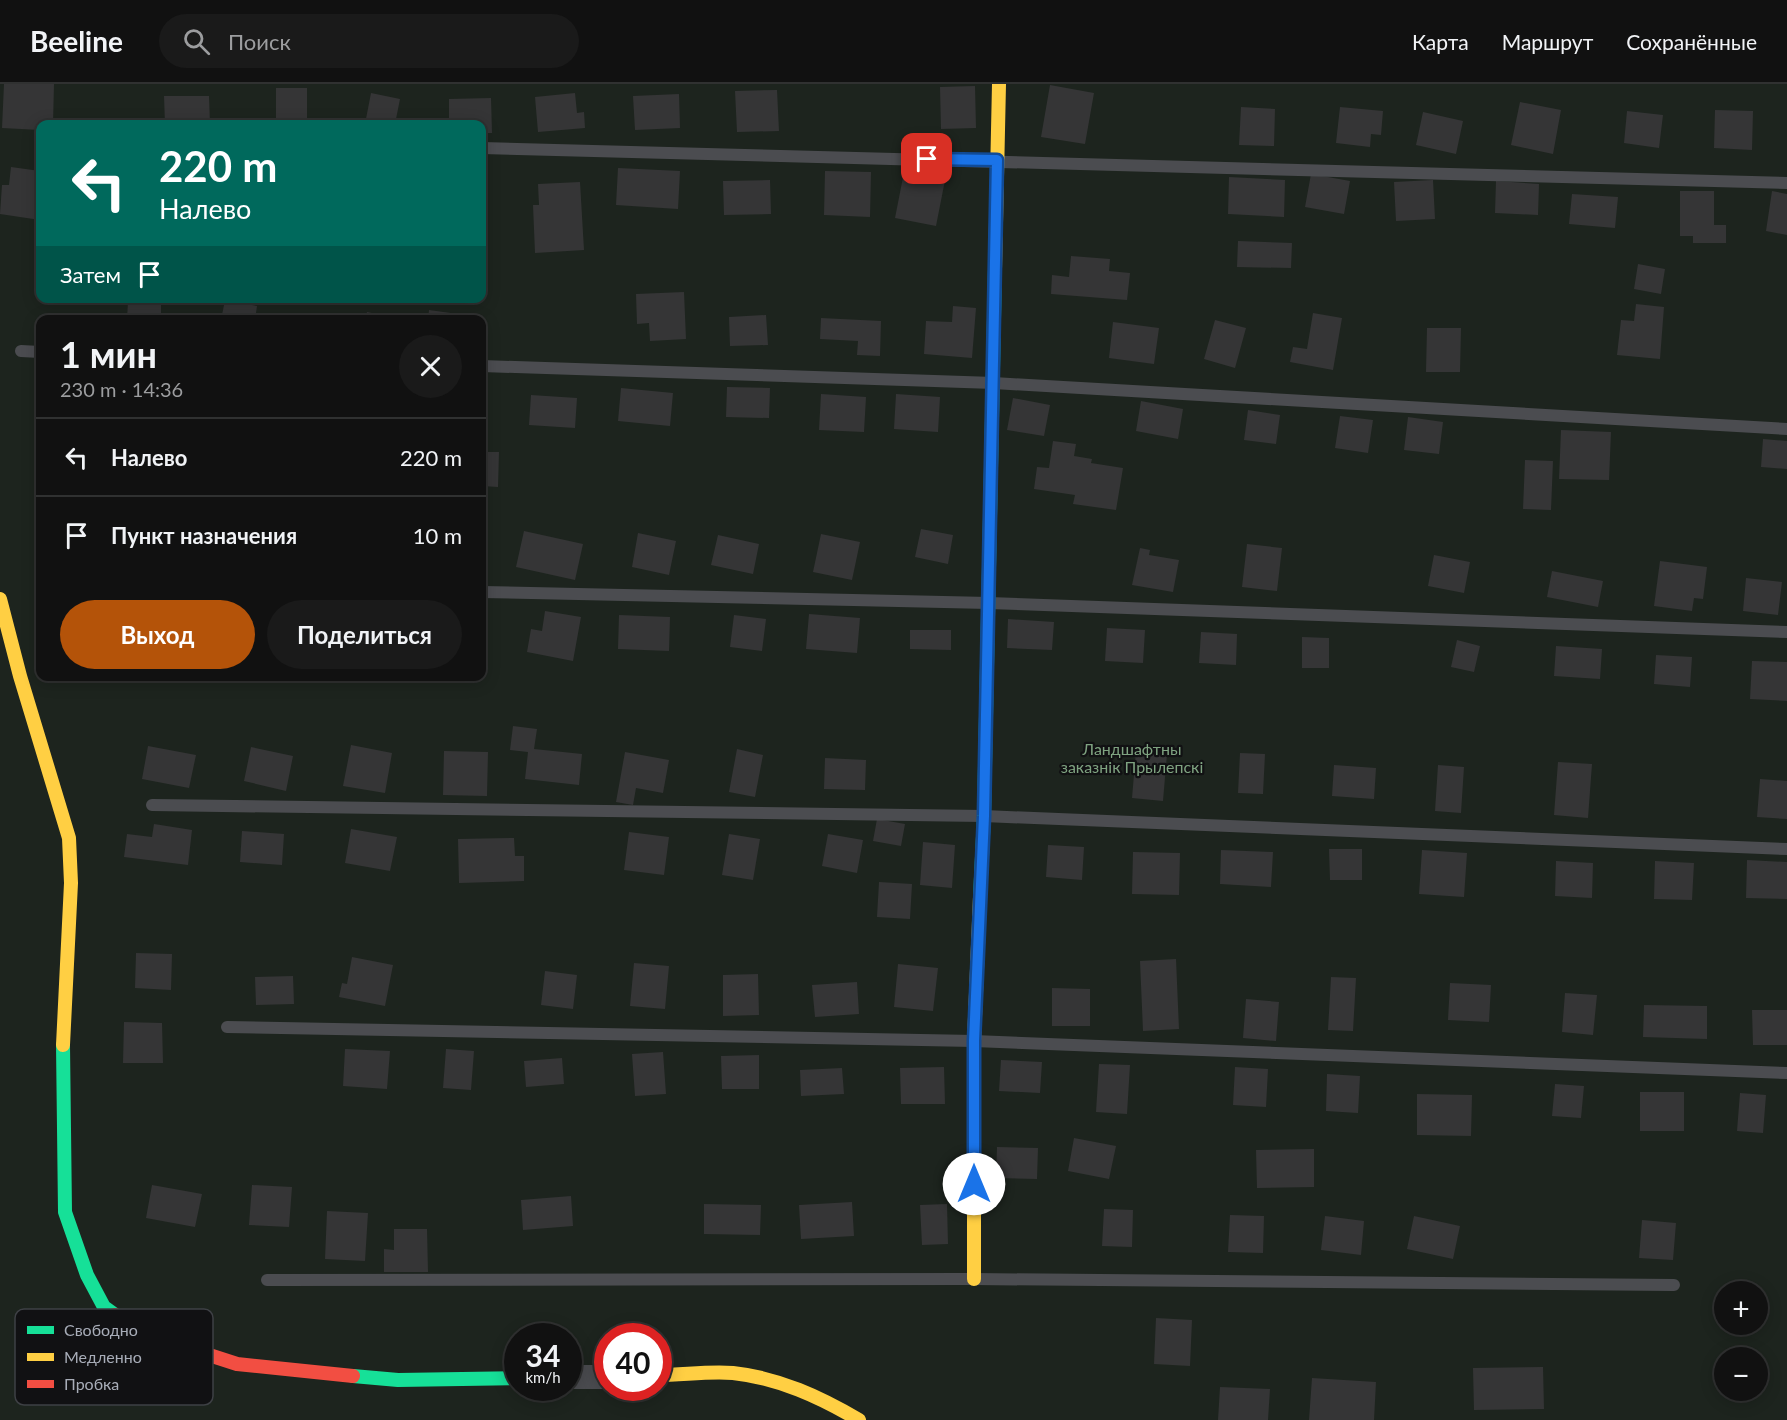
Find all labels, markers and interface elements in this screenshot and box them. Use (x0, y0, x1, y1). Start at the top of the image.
search box (159, 14, 579, 68)
text: Beeline (30, 24, 123, 58)
icon: search (180, 25, 213, 58)
text: Поиск (228, 28, 291, 55)
text: Карта (1412, 29, 1469, 54)
text: Маршрут (1502, 29, 1593, 54)
text: Сохранённые (1626, 29, 1757, 54)
pin (901, 133, 952, 184)
text: 220 m (159, 141, 277, 191)
icon: arrive (910, 142, 943, 175)
icon: left (60, 144, 138, 222)
text: Налево (159, 192, 251, 225)
icon: arrive (133, 258, 166, 291)
text: Затем (60, 261, 121, 288)
text: 1 мин (60, 332, 157, 376)
button: close (399, 335, 462, 398)
text: 230 m · 14:36 (60, 377, 183, 401)
icon: left (60, 441, 93, 474)
text: Налево (111, 444, 187, 471)
text: 220 m (400, 444, 462, 471)
icon: arrive (60, 519, 93, 552)
text: Пункт назначения (111, 522, 297, 549)
text: 10 m (413, 522, 462, 549)
button: Выход (60, 600, 255, 669)
button: Поделиться (267, 600, 462, 669)
park label: Ландшафтны заказнік Прылепскі (1061, 739, 1203, 776)
position arrow (942, 1152, 1006, 1216)
map controls (1714, 1281, 1768, 1401)
button: + (1714, 1281, 1768, 1335)
legend (15, 1309, 213, 1405)
text: Свободно (64, 1320, 138, 1339)
speed limit sign: 40 (594, 1323, 672, 1401)
text: 34 (526, 1337, 560, 1373)
text: Медленно (64, 1347, 142, 1366)
button: − (1714, 1347, 1768, 1401)
text: km/h (525, 1368, 561, 1386)
text: Пробка (64, 1374, 119, 1393)

